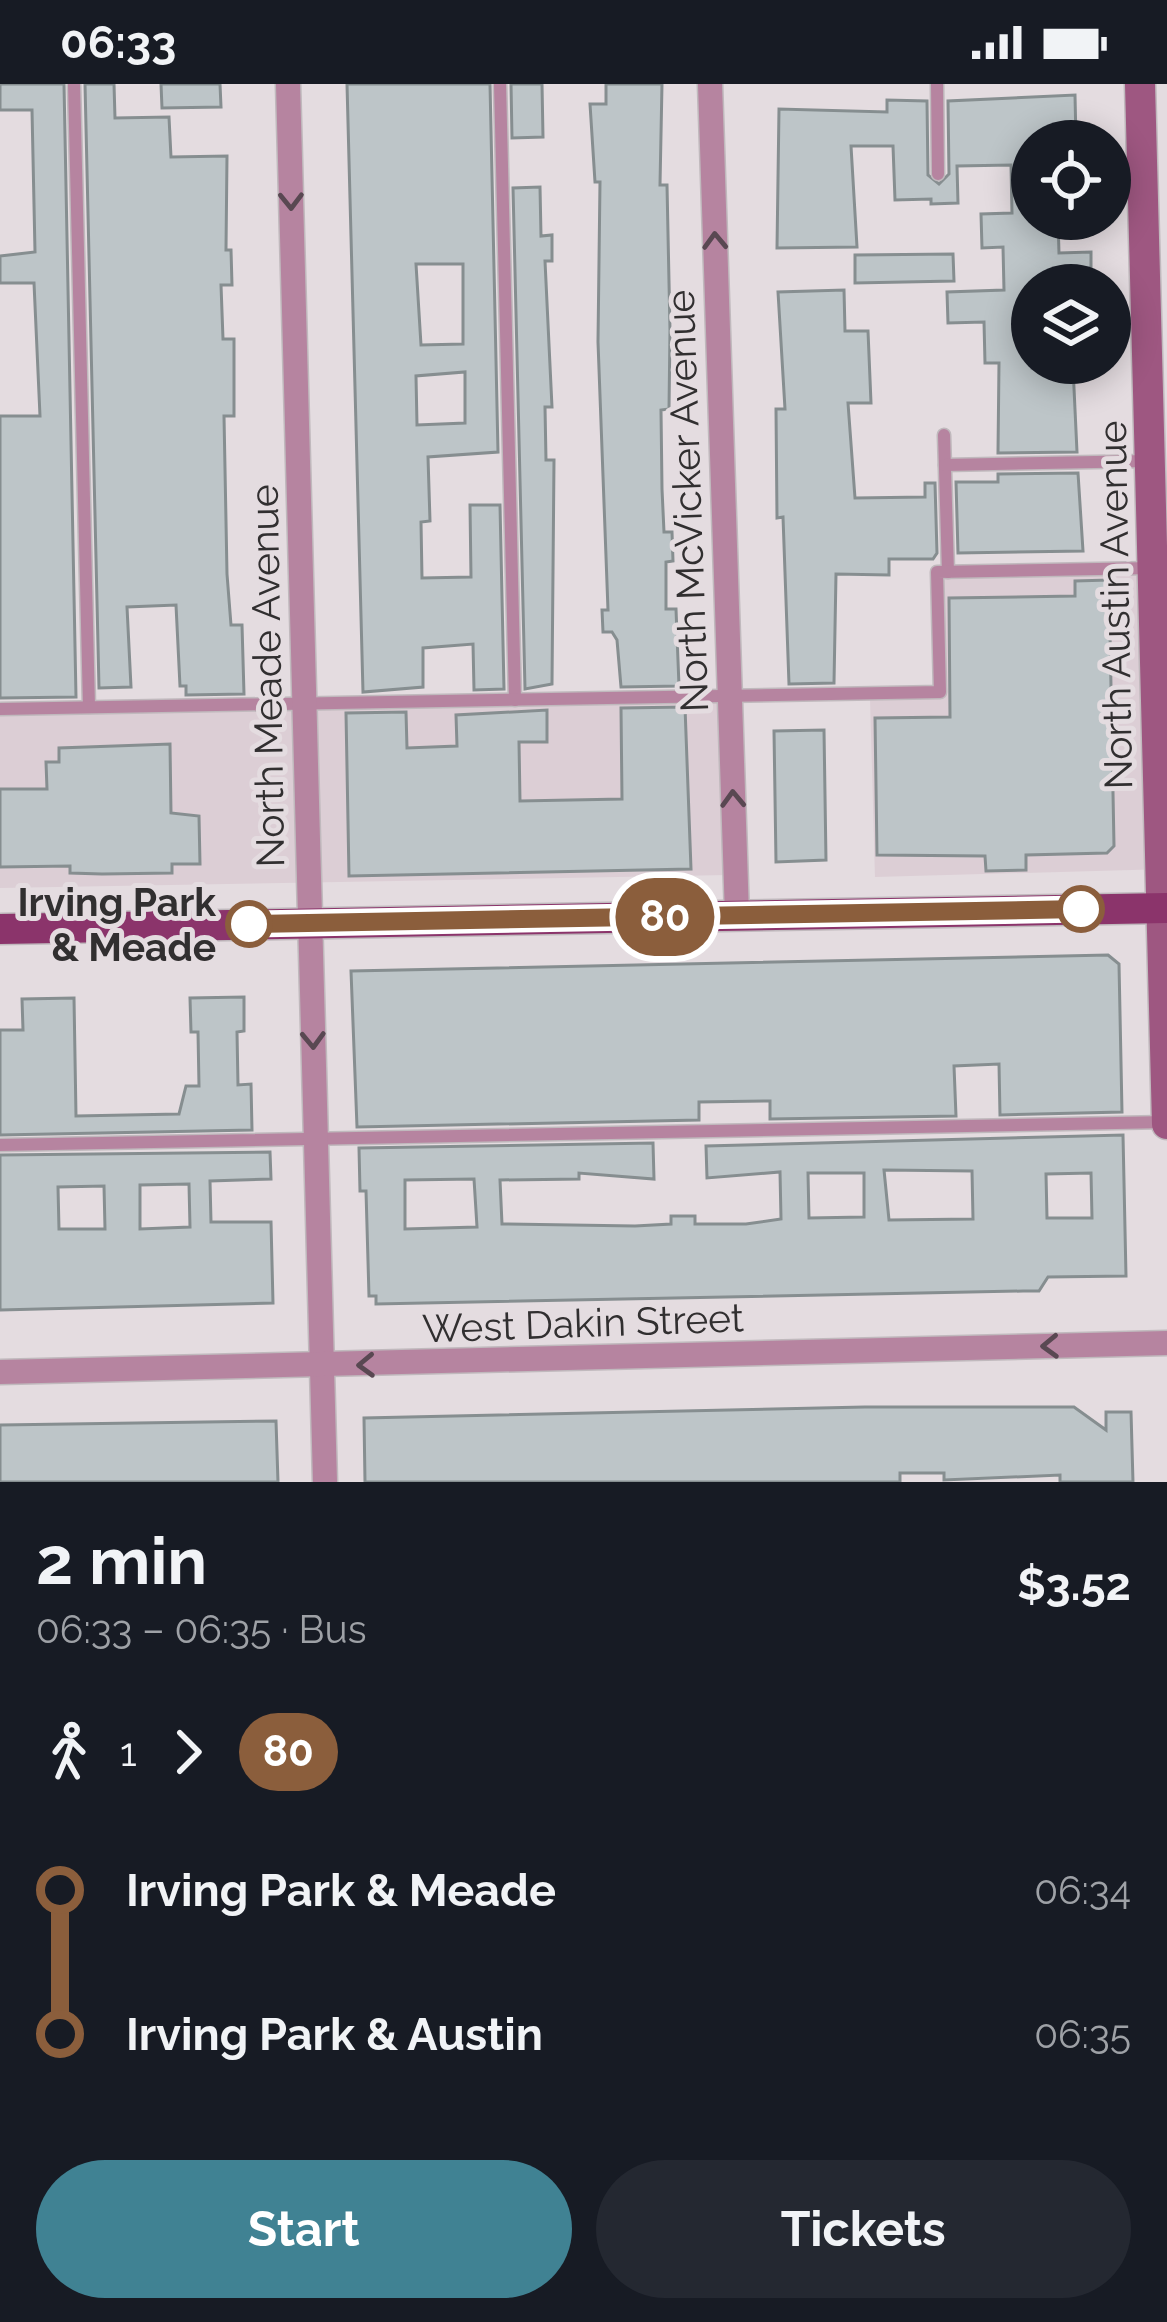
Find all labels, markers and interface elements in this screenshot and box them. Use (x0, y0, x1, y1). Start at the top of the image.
text: 06:33 (60, 16, 176, 69)
map controls (1011, 120, 1131, 384)
button: locate (1011, 120, 1131, 240)
one-way arrow (277, 192, 303, 211)
one-way arrow (702, 231, 728, 250)
button: layers (1011, 264, 1131, 384)
street label: North McVicker Avenue (657, 289, 717, 713)
street label: North Austin Avenue (1089, 420, 1141, 790)
street label: North Meade Avenue (241, 484, 293, 868)
one-way arrow (720, 789, 746, 808)
line badge: 80 (611, 878, 719, 956)
place label: Irving Park & Meade (17, 879, 216, 970)
unlabelled marker (1059, 887, 1103, 931)
text: 80 (639, 892, 691, 941)
marker: Irving Park & Meade (227, 902, 271, 946)
one-way arrow (299, 1031, 325, 1050)
street label: West Dakin Street (421, 1294, 745, 1352)
one-way arrow (1040, 1333, 1059, 1359)
one-way arrow (356, 1351, 375, 1377)
text: 2 min (36, 1522, 207, 1599)
text: $3.52 (1017, 1558, 1131, 1611)
text: 06:33 – 06:35 · Bus (36, 1606, 367, 1652)
icon: walk (36, 1719, 102, 1785)
icon: forward (155, 1719, 221, 1785)
text: 80 (263, 1727, 314, 1776)
text: 1 (120, 1729, 137, 1775)
text: Irving Park & Meade (126, 1864, 556, 1917)
text: 06:34 (1034, 1867, 1131, 1913)
text: Irving Park & Austin (126, 2008, 543, 2061)
text: 06:35 (1034, 2011, 1131, 2057)
button: Start (36, 2160, 572, 2298)
button: Tickets (596, 2160, 1131, 2298)

